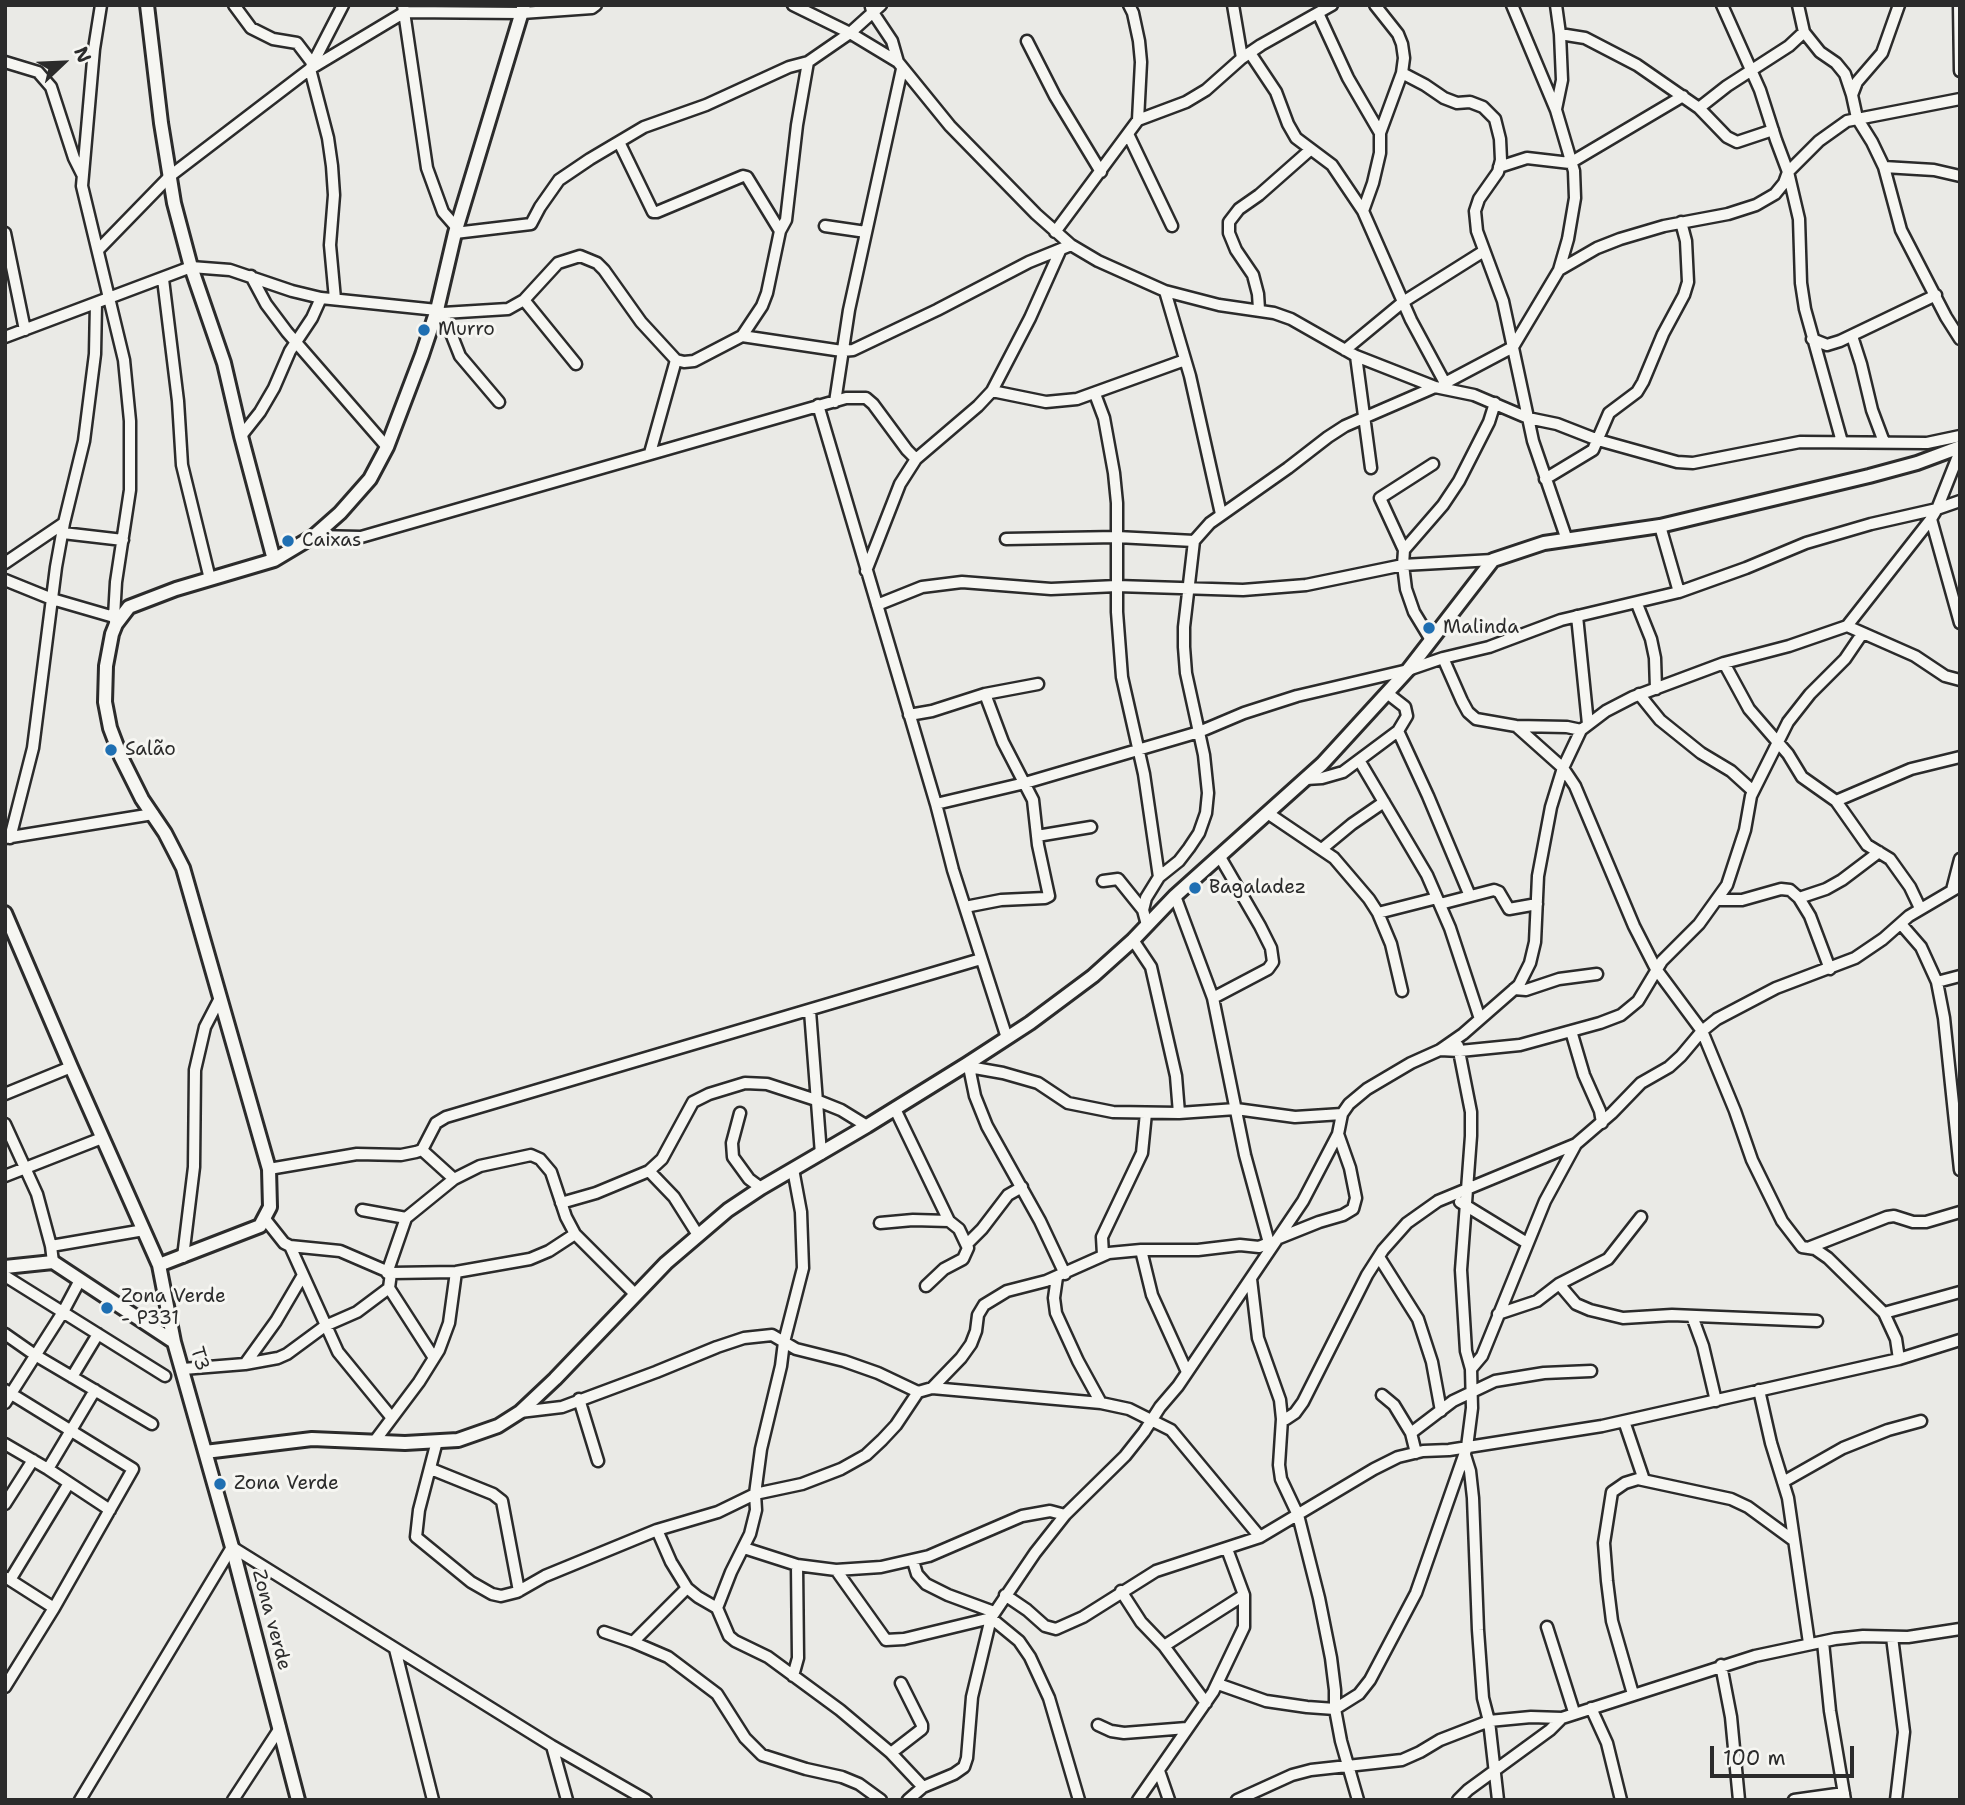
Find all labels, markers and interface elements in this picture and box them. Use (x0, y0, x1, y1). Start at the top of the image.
north arrow (28, 28, 98, 98)
text: N (68, 43, 97, 66)
place label: Murro (438, 319, 495, 341)
marker: Murro (416, 322, 432, 338)
place label: Caixas (302, 530, 362, 552)
marker: Caixas (280, 533, 296, 549)
place label: Malinda (1443, 617, 1519, 639)
marker: Malinda (1421, 620, 1437, 636)
place label: Salão (125, 739, 176, 761)
marker: Salão (103, 742, 119, 758)
place label: Bagaladez (1209, 877, 1306, 899)
marker: Bagaladez (1187, 880, 1203, 896)
place label: Zona Verde - P331 (121, 1286, 226, 1330)
marker: Zona Verde - P331 (99, 1300, 115, 1316)
street label: T3 (185, 1344, 213, 1374)
place label: Zona Verde (234, 1473, 339, 1495)
marker: Zona Verde (212, 1476, 228, 1492)
street label: Zona verde (247, 1567, 295, 1673)
scale bar (1713, 1731, 1856, 1775)
text: 100 m (1723, 1744, 1786, 1772)

